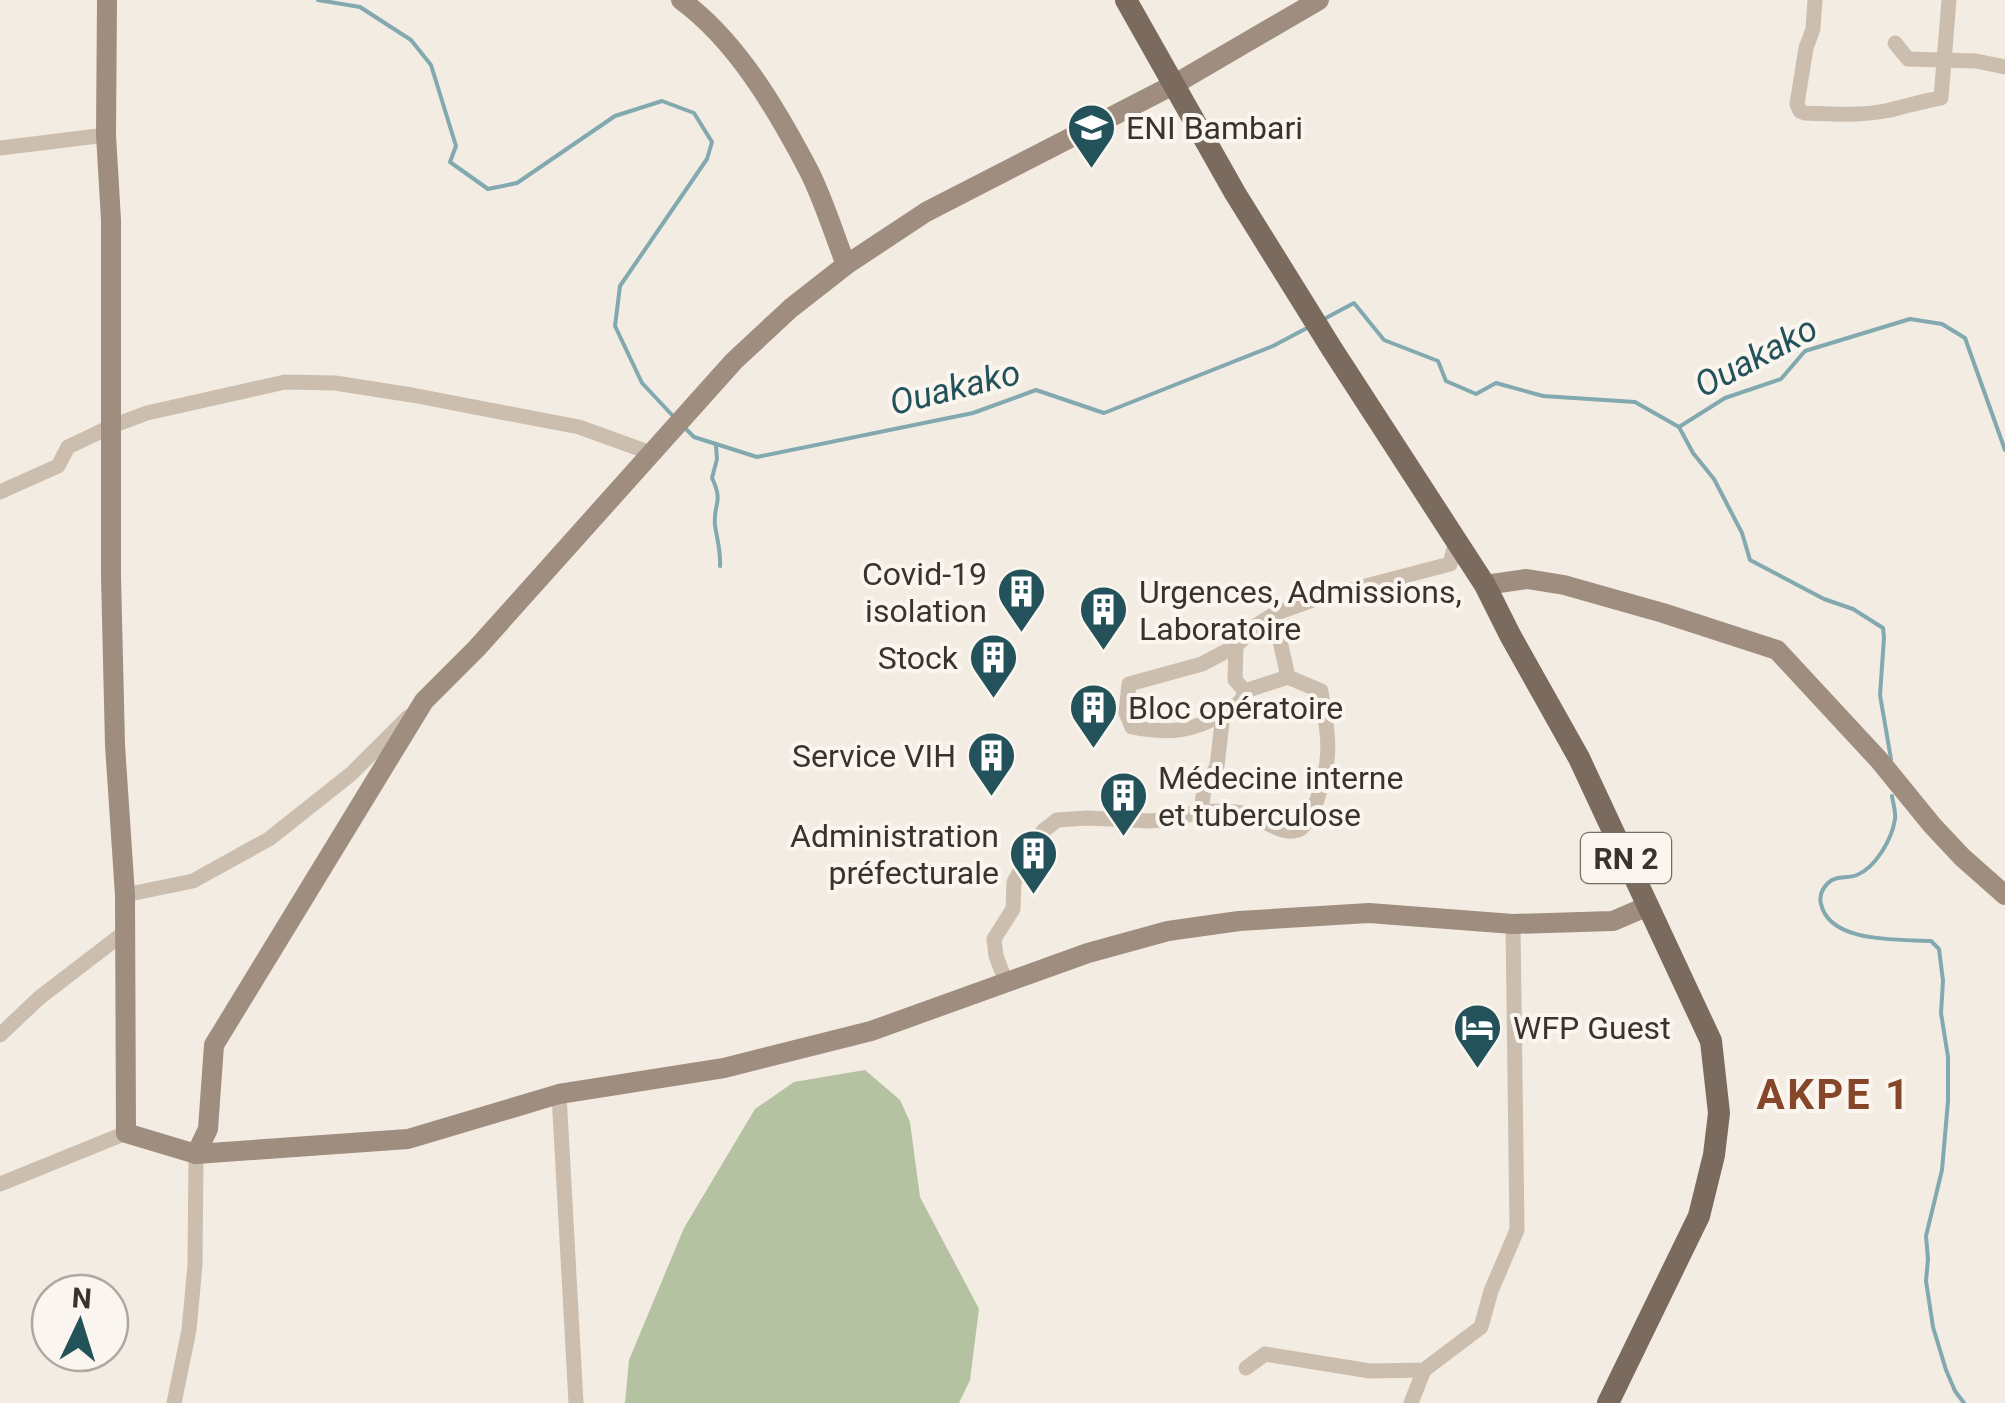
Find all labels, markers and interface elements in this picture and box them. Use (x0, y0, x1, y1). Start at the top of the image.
school or university icon: ENI Bambari (1065, 102, 1117, 170)
place label: ENI Bambari (1126, 109, 1303, 147)
water label: Ouakako (1688, 308, 1824, 406)
water label: Ouakako (886, 352, 1024, 424)
place label: Covid-19 isolation (862, 555, 987, 630)
building icon: Covid-19 isolation (996, 566, 1048, 634)
place label: Urgences, Admissions, Laboratoire (1139, 573, 1462, 648)
building icon: Urgences, Admissions, Laboratoire (1078, 584, 1130, 652)
building icon: Stock (967, 632, 1019, 700)
place label: Stock (878, 639, 959, 677)
building icon: Bloc opératoire (1067, 682, 1119, 750)
place label: Bloc opératoire (1128, 689, 1343, 727)
building icon: Service VIH (965, 730, 1017, 798)
place label: Service VIH (792, 737, 956, 775)
place label: Médecine interne et tuberculose (1158, 759, 1403, 834)
building icon: Médecine interne et tuberculose (1097, 770, 1149, 838)
place label: Administration préfecturale (790, 817, 999, 892)
building icon: Administration préfecturale (1008, 828, 1060, 896)
road number: RN 2 (1581, 833, 1671, 883)
hotel icon: WFP Guest (1452, 1002, 1504, 1070)
place label: WFP Guest (1513, 1009, 1671, 1047)
district label: AKPE 1 (1756, 1070, 1912, 1119)
north arrow (30, 1273, 130, 1373)
text: N (71, 1281, 93, 1316)

